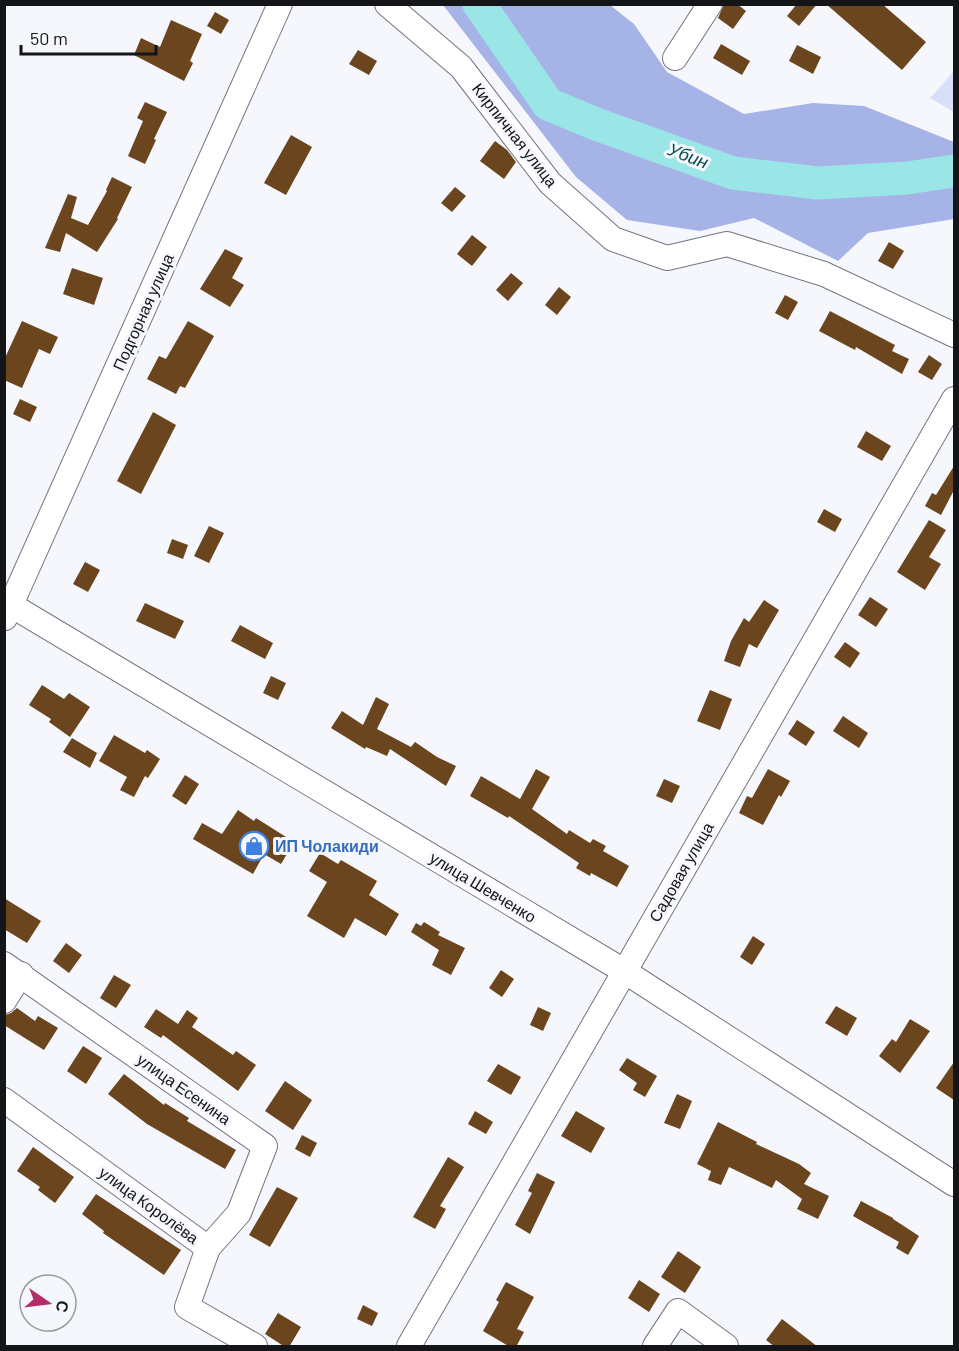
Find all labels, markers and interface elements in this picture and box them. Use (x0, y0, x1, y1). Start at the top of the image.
scale bar (21, 18, 156, 56)
text: 50 m (30, 27, 68, 49)
street label: Кирпичная улица (469, 79, 562, 191)
water label: Убин (664, 137, 712, 173)
street label: Подгорная улица (108, 250, 177, 373)
street label: Садовая улица (644, 818, 717, 925)
shop icon: ИП Чолакиди (238, 830, 270, 862)
place label: ИП Чолакиди (275, 836, 379, 855)
street label: улица Шевченко (427, 847, 540, 926)
street label: улица Есенина (134, 1049, 235, 1128)
street label: улица Королёва (96, 1162, 203, 1247)
north arrow (18, 1273, 78, 1333)
text: С (52, 1299, 74, 1315)

